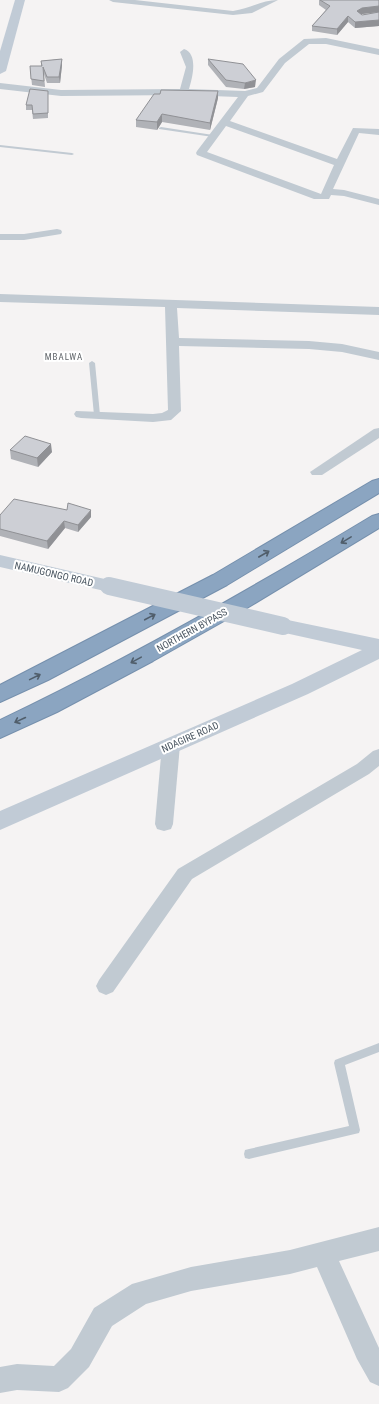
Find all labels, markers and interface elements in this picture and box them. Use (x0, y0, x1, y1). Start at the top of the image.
district label: MBALWA (45, 352, 83, 362)
one-way arrow (340, 537, 352, 545)
one-way arrow (258, 550, 270, 558)
street label: NAMUGONGO ROAD (14, 560, 95, 588)
street label: NORTHERN BYPASS (155, 606, 229, 654)
one-way arrow (144, 613, 156, 620)
one-way arrow (130, 657, 142, 665)
one-way arrow (29, 673, 41, 680)
one-way arrow (15, 717, 27, 724)
street label: NDAGIRE ROAD (160, 719, 220, 754)

